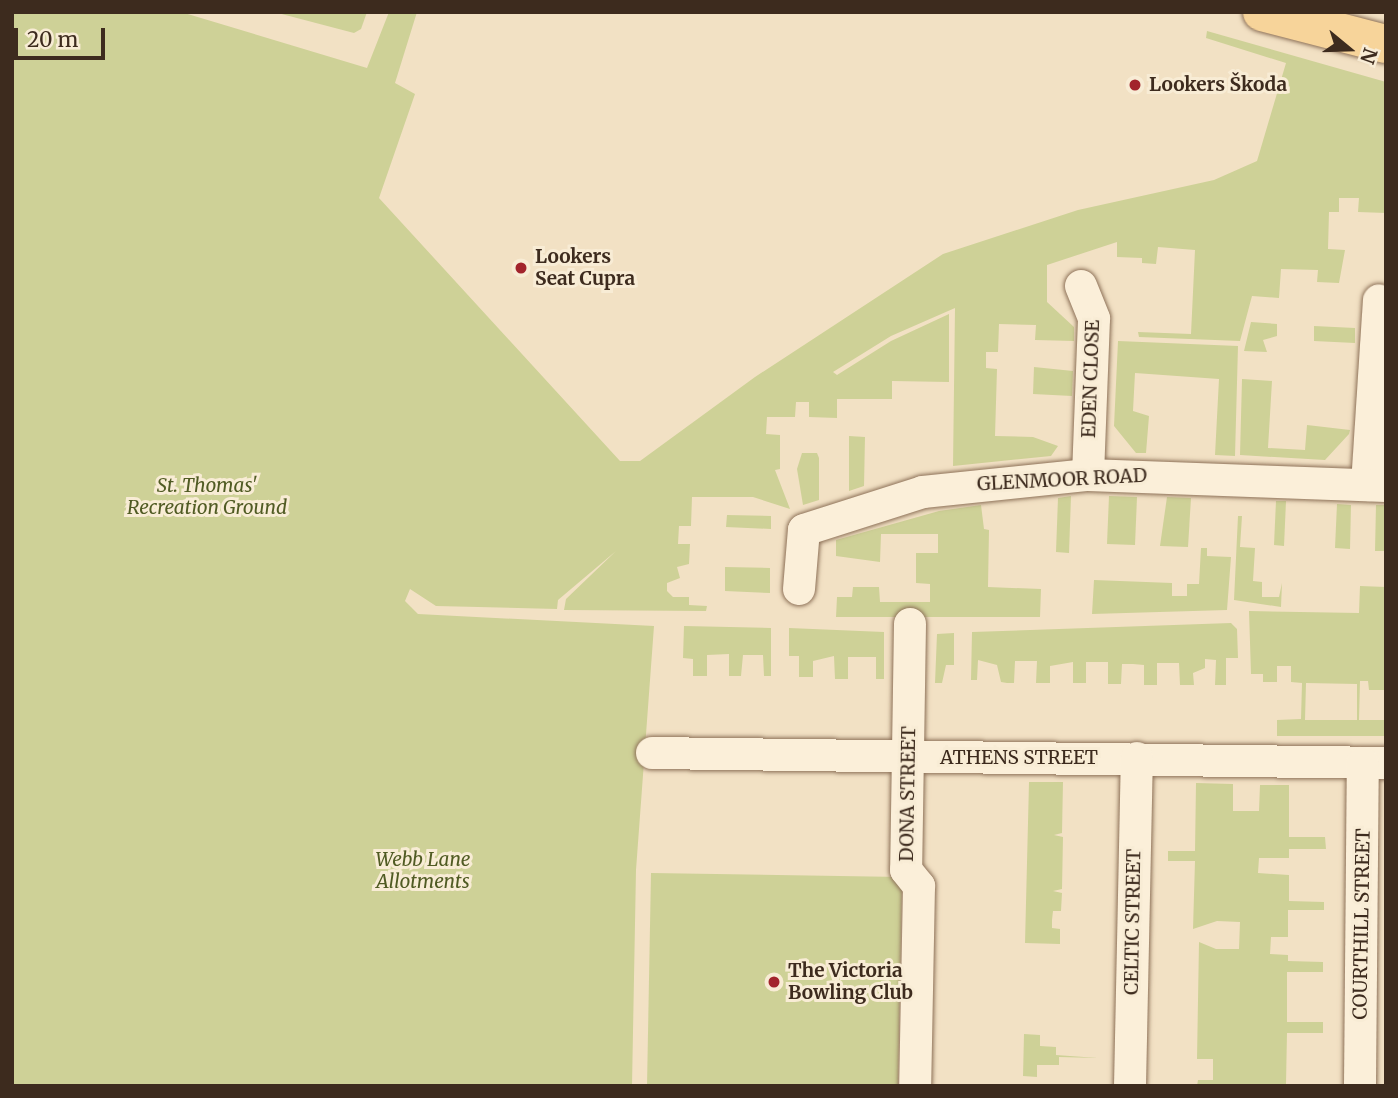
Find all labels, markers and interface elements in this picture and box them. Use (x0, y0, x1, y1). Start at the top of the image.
scale bar (18, 14, 108, 58)
north arrow (1314, 14, 1384, 84)
text: 20 m (27, 26, 78, 53)
text: N (1355, 45, 1383, 67)
place label: Lookers Škoda (1149, 74, 1287, 96)
marker: Lookers Škoda (1127, 77, 1143, 93)
place label: Lookers Seat Cupra (535, 246, 635, 290)
marker: Lookers Seat Cupra (513, 260, 529, 276)
street label: EDEN CLOSE (1078, 320, 1104, 438)
street label: GLENMOOR ROAD (976, 464, 1148, 496)
park label: St. Thomas' Recreation Ground (127, 475, 287, 519)
street label: DONA STREET (895, 726, 921, 862)
street label: ATHENS STREET (940, 747, 1098, 769)
street label: COURTHILL STREET (1349, 828, 1375, 1020)
park label: Webb Lane Allotments (375, 849, 471, 893)
street label: CELTIC STREET (1120, 849, 1146, 995)
place label: The Victoria Bowling Club (788, 960, 913, 1004)
marker: The Victoria Bowling Club (766, 974, 782, 990)

